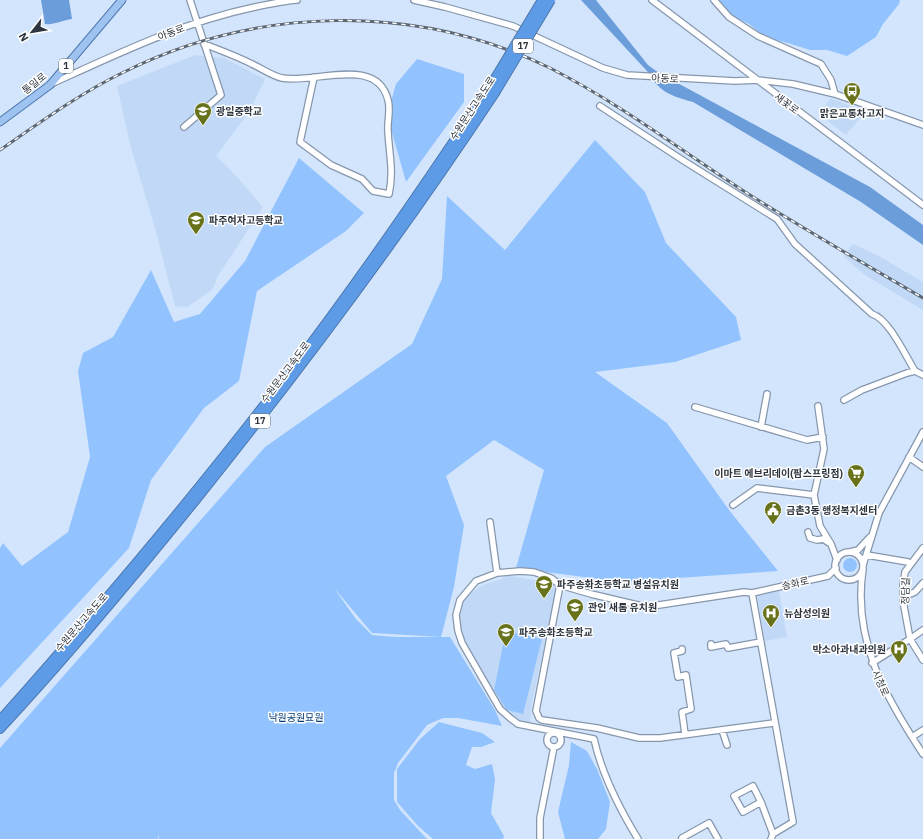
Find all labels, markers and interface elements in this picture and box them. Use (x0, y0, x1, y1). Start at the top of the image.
north arrow (12, 12, 52, 52)
street label: 아동로 (156, 21, 186, 43)
text: N (15, 30, 31, 44)
road number: 17 (513, 39, 533, 53)
road number: 1 (59, 59, 73, 73)
street label: 통일로 (19, 70, 49, 97)
street label: 아동로 (651, 72, 679, 85)
street label: 수원문산고속도로 (447, 74, 498, 143)
bus stop icon: 맑은교통차고지 (842, 81, 862, 106)
street label: 새꽃로 (772, 90, 802, 117)
school or university icon: 광일중학교 (193, 101, 213, 126)
place label: 광일중학교 (216, 105, 262, 118)
place label: 맑은교통차고지 (820, 107, 884, 120)
school or university icon: 파주여자고등학교 (186, 210, 206, 235)
place label: 파주여자고등학교 (209, 214, 283, 227)
street label: 수원문산고속도로 (258, 339, 313, 406)
road number: 17 (250, 414, 270, 428)
supermarket icon: 이마트 에브리데이(팜스프링점) (846, 463, 866, 488)
place label: 이마트 에브리데이(팜스프링점) (714, 467, 844, 480)
public building icon: 금촌3동 행정복지센터 (763, 500, 783, 525)
place label: 금촌3동 행정복지센터 (786, 504, 877, 517)
school or university icon: 파주송화초등학교 병설유치원 (534, 574, 554, 599)
street label: 송화로 (780, 574, 810, 593)
street label: 정담길 (899, 577, 912, 605)
place label: 파주송화초등학교 병설유치원 (557, 578, 679, 591)
street label: 수원문산고속도로 (52, 590, 110, 654)
school or university icon: 관인 새롬 유치원 (565, 597, 585, 622)
place label: 관인 새롬 유치원 (588, 601, 657, 614)
hospital icon: 뉴삼성의원 (761, 603, 781, 628)
place label: 뉴삼성의원 (784, 607, 830, 620)
school or university icon: 파주송화초등학교 (496, 622, 516, 647)
place label: 파주송화초등학교 (519, 626, 593, 639)
hospital icon: 박소아과내과의원 (889, 639, 909, 664)
place label: 박소아과내과의원 (812, 643, 886, 656)
street label: 시청로 (869, 668, 892, 698)
park label: 낙원공원묘원 (268, 711, 324, 724)

